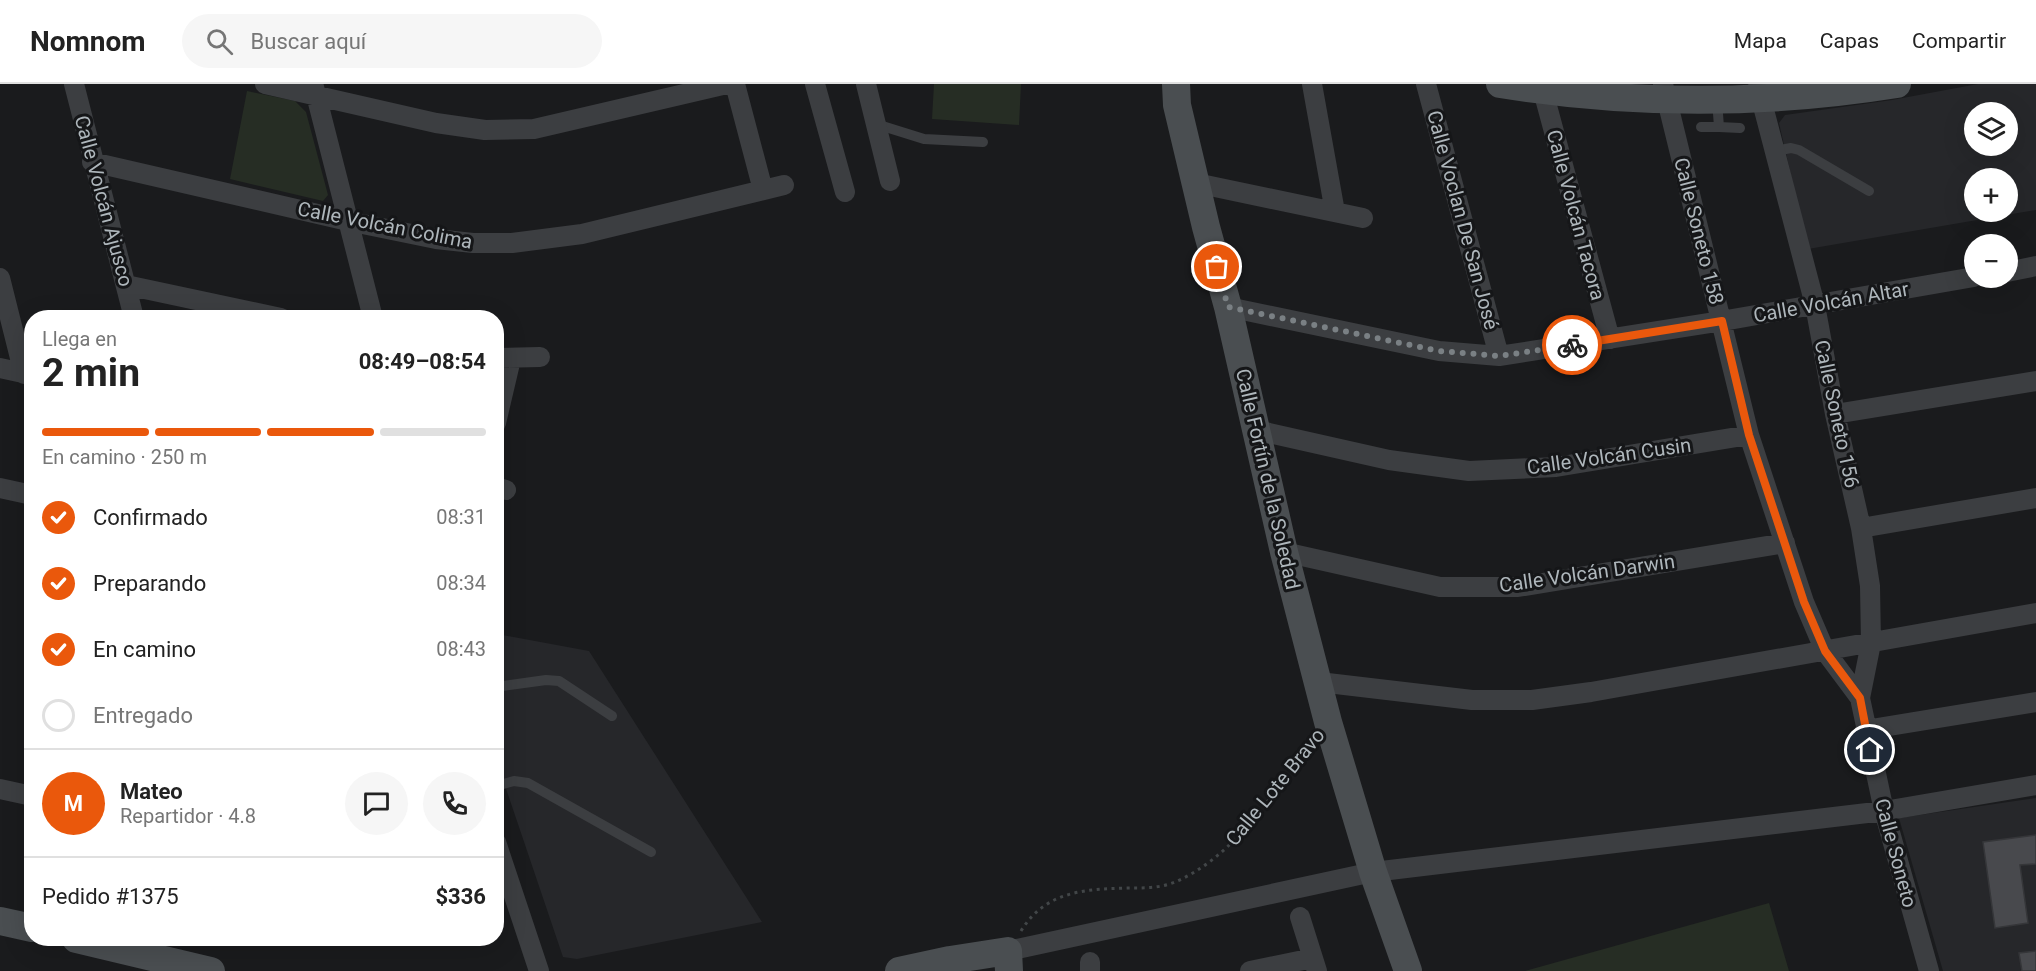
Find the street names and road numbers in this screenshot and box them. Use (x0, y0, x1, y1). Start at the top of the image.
street label: Calle Voclan De San José (1422, 108, 1504, 332)
street label: Calle Volcán Ajusco (70, 113, 138, 289)
street label: Calle Volcán Tacora (1542, 127, 1610, 303)
street label: Calle Soneto 158 (1669, 155, 1729, 307)
street label: Calle Volcán Colima (296, 196, 474, 254)
street label: Calle Volcán Altar (1752, 276, 1911, 327)
street label: Calle Soneto 156 (1810, 338, 1864, 490)
street label: Calle Fortín de la Soledad (1231, 366, 1305, 592)
street label: Calle Volcán Cusin (1525, 433, 1693, 479)
street label: Calle Volcán Darwin (1498, 549, 1676, 597)
street label: Calle Lote Bravo (1220, 723, 1330, 851)
street label: Calle Soneto (1870, 796, 1922, 910)

